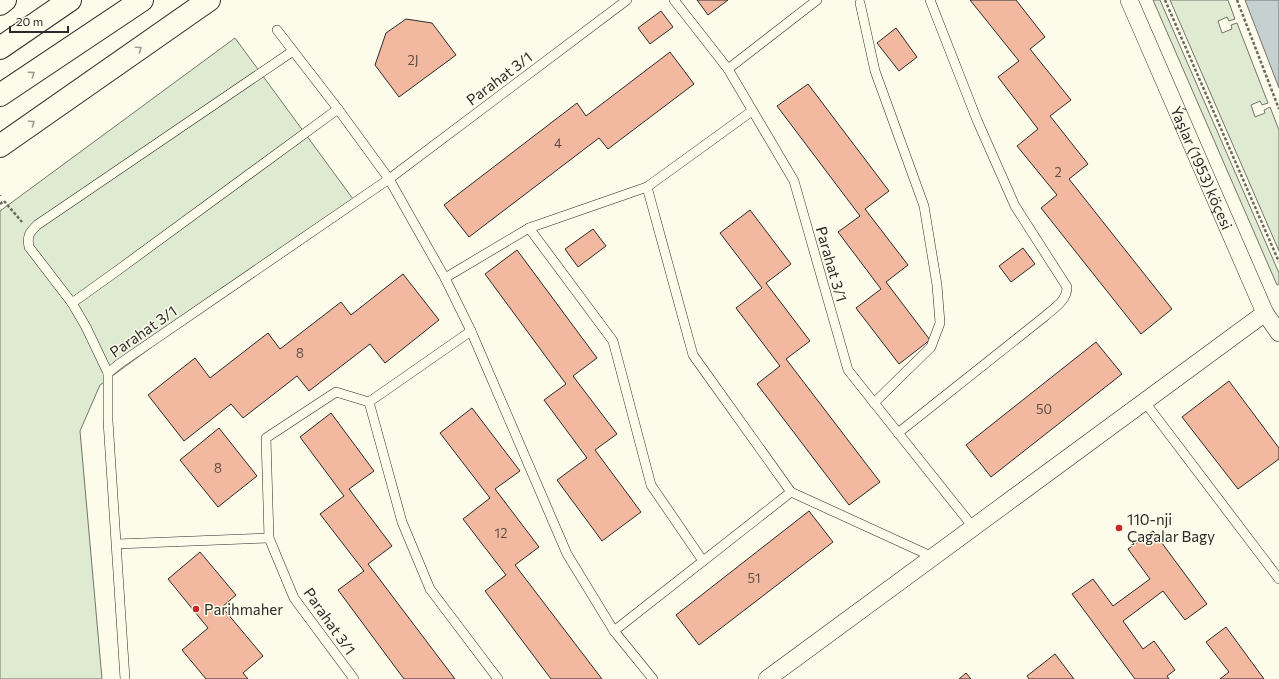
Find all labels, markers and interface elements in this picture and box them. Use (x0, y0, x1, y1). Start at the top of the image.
scale bar (10, 8, 68, 34)
text: 20 m (16, 14, 43, 28)
one-way arrow (134, 47, 141, 54)
street label: Parahat 3/1 (463, 47, 535, 109)
house number: 2J (408, 52, 419, 68)
one-way arrow (28, 71, 35, 78)
street label: Ýaşlar (1953) köçesi (1167, 103, 1237, 232)
one-way arrow (28, 120, 35, 128)
house number: 4 (554, 135, 562, 151)
house number: 2 (1054, 164, 1062, 180)
street label: Parahat 3/1 (813, 224, 851, 304)
street label: Parahat 3/1 (106, 301, 180, 361)
house number: 8 (296, 345, 304, 361)
house number: 50 (1036, 401, 1052, 417)
house number: 8 (214, 460, 222, 476)
place label: 110-nji Çagalar Bagy (1127, 510, 1215, 545)
marker: 110-nji Çagalar Bagy (1114, 523, 1124, 533)
house number: 12 (495, 525, 507, 541)
house number: 51 (747, 570, 761, 586)
street label: Parahat 3/1 (300, 584, 360, 658)
place label: Parihmaher (204, 600, 283, 618)
marker: Parihmaher (191, 604, 201, 614)

